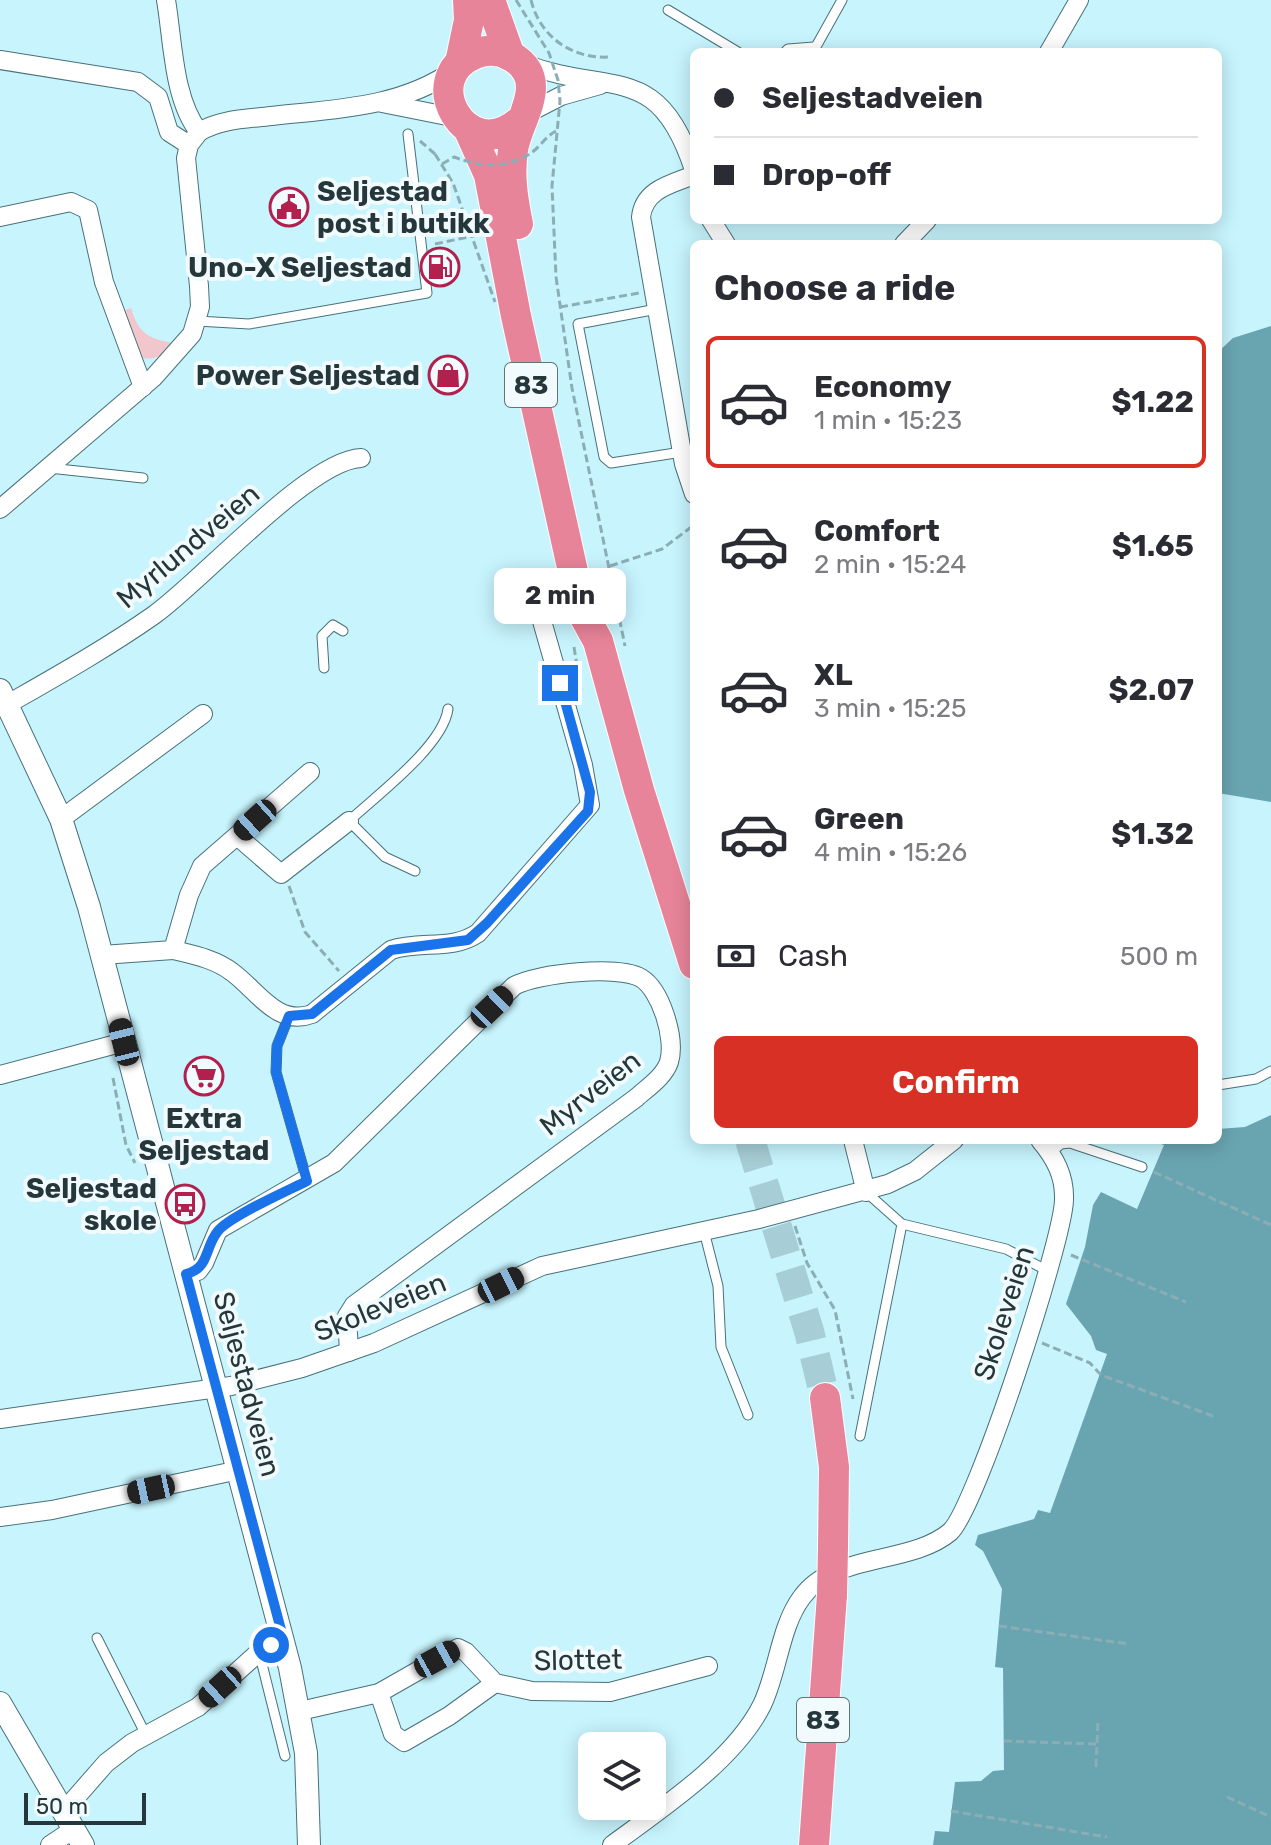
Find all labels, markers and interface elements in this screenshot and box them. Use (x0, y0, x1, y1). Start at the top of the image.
text: Seljestadveien (762, 80, 983, 116)
text: Drop-off (762, 157, 891, 193)
place label: Seljestad post i butikk (317, 175, 490, 240)
public building icon: Seljestad post i butikk (268, 186, 310, 228)
fuel station icon: Uno-X Seljestad (419, 246, 461, 288)
place label: Uno-X Seljestad (188, 251, 412, 284)
text: Choose a ride (714, 266, 955, 309)
shop icon: Power Seljestad (427, 354, 469, 396)
place label: Power Seljestad (196, 359, 420, 392)
road number: 83 (505, 363, 557, 407)
icon: car (718, 366, 790, 438)
text: Economy (814, 369, 952, 405)
text: $1.22 (1112, 384, 1194, 420)
text: 1 min · 15:23 (814, 405, 962, 436)
street label: Myrlundveien (110, 477, 266, 615)
icon: car (718, 510, 790, 582)
text: Comfort (814, 513, 940, 549)
text: $1.65 (1112, 528, 1194, 564)
text: 2 min · 15:24 (814, 549, 967, 580)
callout: 2 min (494, 567, 626, 623)
text: 2 min (525, 580, 595, 611)
icon: car (718, 654, 790, 726)
text: XL (814, 657, 853, 693)
route end (542, 665, 578, 701)
text: $2.07 (1109, 672, 1194, 708)
text: 3 min · 15:25 (814, 693, 966, 724)
car (229, 795, 281, 845)
icon: car (718, 798, 790, 870)
text: Green (814, 801, 904, 837)
text: $1.32 (1111, 816, 1194, 852)
text: 4 min · 15:26 (814, 837, 967, 868)
icon: cash (714, 934, 758, 978)
text: Cash (778, 938, 848, 974)
text: 500 m (1120, 941, 1198, 972)
car (466, 982, 518, 1032)
car (107, 1016, 141, 1068)
button: Confirm (714, 1036, 1198, 1128)
street label: Myrveien (533, 1044, 647, 1142)
supermarket icon: Extra Seljestad (183, 1055, 225, 1097)
place label: Extra Seljestad (139, 1102, 270, 1167)
place label: Seljestad skole (26, 1172, 157, 1237)
bus stop icon: Seljestad skole (164, 1183, 206, 1225)
street label: Skoleveien (967, 1242, 1041, 1384)
car (474, 1264, 528, 1306)
street label: Skoleveien (309, 1266, 451, 1348)
street label: Seljestadveien (206, 1288, 288, 1480)
car (125, 1472, 177, 1506)
route start (253, 1627, 289, 1663)
car (410, 1637, 464, 1681)
street label: Slottet (533, 1643, 623, 1677)
car (194, 1662, 246, 1712)
road number: 83 (797, 1698, 849, 1742)
map controls (578, 1732, 666, 1820)
button: layers (578, 1732, 666, 1820)
scale bar (24, 1789, 146, 1825)
text: 50 m (36, 1793, 88, 1820)

